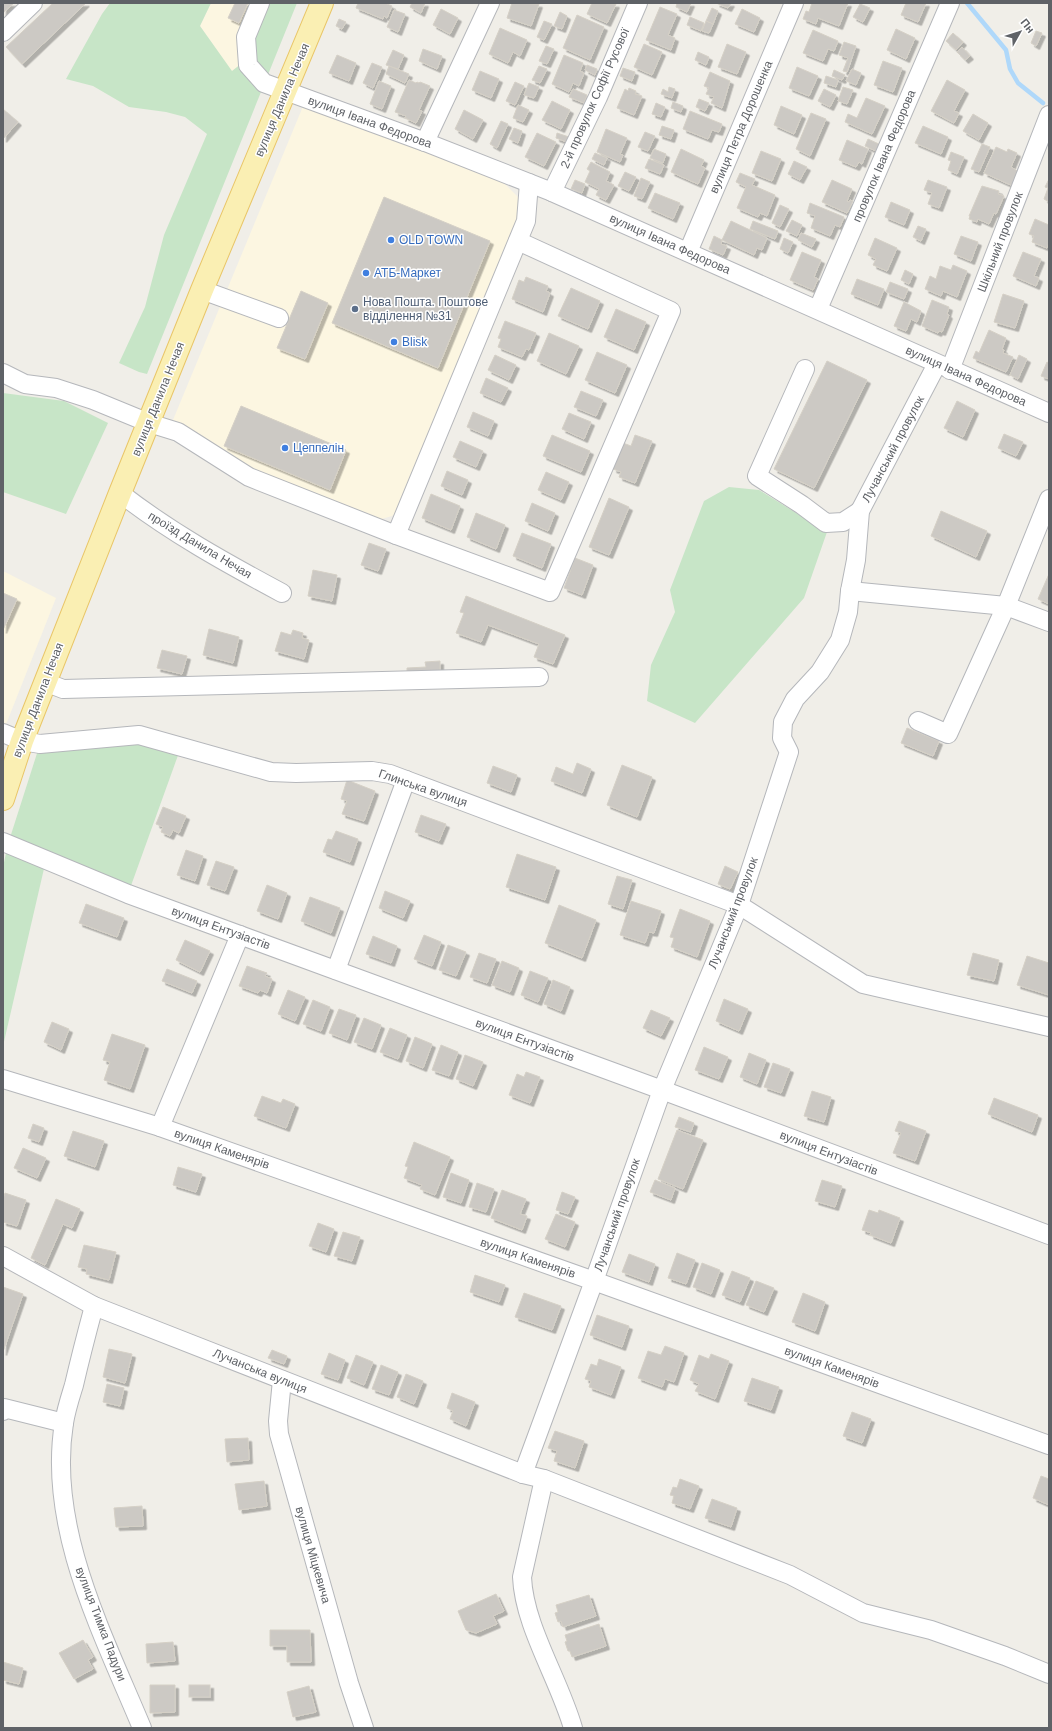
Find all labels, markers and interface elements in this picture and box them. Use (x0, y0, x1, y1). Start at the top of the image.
north arrow (1000, 12, 1040, 52)
text: Пн (1019, 16, 1037, 35)
street label: 2-й провулок Софії Русової (558, 25, 633, 170)
street label: вулиця Данила Нечая (252, 41, 312, 159)
street label: вулиця Петра Дорошенка (707, 58, 775, 195)
street label: провулок Івана Федорова (850, 87, 918, 224)
street label: вулиця Івана Федорова (306, 93, 434, 151)
street label: Шкільний провулок (974, 189, 1026, 294)
street label: вулиця Івана Федорова (607, 211, 733, 277)
place label: OLD TOWN (399, 233, 463, 247)
marker: OLD TOWN (386, 235, 396, 245)
place label: АТБ-Маркет (374, 266, 441, 280)
marker: АТБ-Маркет (361, 268, 371, 278)
place label: Нова Пошта. Поштове відділення №31 (363, 295, 488, 323)
marker: Нова Пошта. Поштове відділення №31 (350, 304, 360, 314)
place label: Blisk (402, 335, 428, 349)
marker: Blisk (389, 337, 399, 347)
street label: вулиця Данила Нечая (129, 340, 187, 458)
street label: вулиця Івана Федорова (903, 343, 1029, 409)
street label: Лучанський провулок (859, 393, 927, 505)
place label: Цеппелін (293, 441, 344, 455)
marker: Цеппелін (280, 443, 290, 453)
street label: проїзд Данила Нечая (146, 509, 254, 581)
street label: вулиця Данила Нечая (10, 641, 66, 759)
street label: Глинська вулиця (377, 766, 469, 810)
street label: Лучанський провулок (705, 854, 761, 971)
street label: вулиця Ентузіастів (170, 904, 272, 952)
street label: вулиця Ентузіастів (474, 1016, 576, 1064)
street label: вулиця Каменярів (173, 1126, 271, 1172)
street label: вулиця Ентузіастів (778, 1128, 880, 1178)
street label: Лучанський провулок (591, 1156, 643, 1273)
street label: вулиця Каменярів (479, 1235, 577, 1281)
street label: вулиця Каменярів (783, 1343, 881, 1391)
street label: Лучанська вулиця (211, 1346, 309, 1396)
street label: вулиця Міцкевича (293, 1505, 334, 1605)
street label: вулиця Тимка Падури (73, 1565, 129, 1683)

